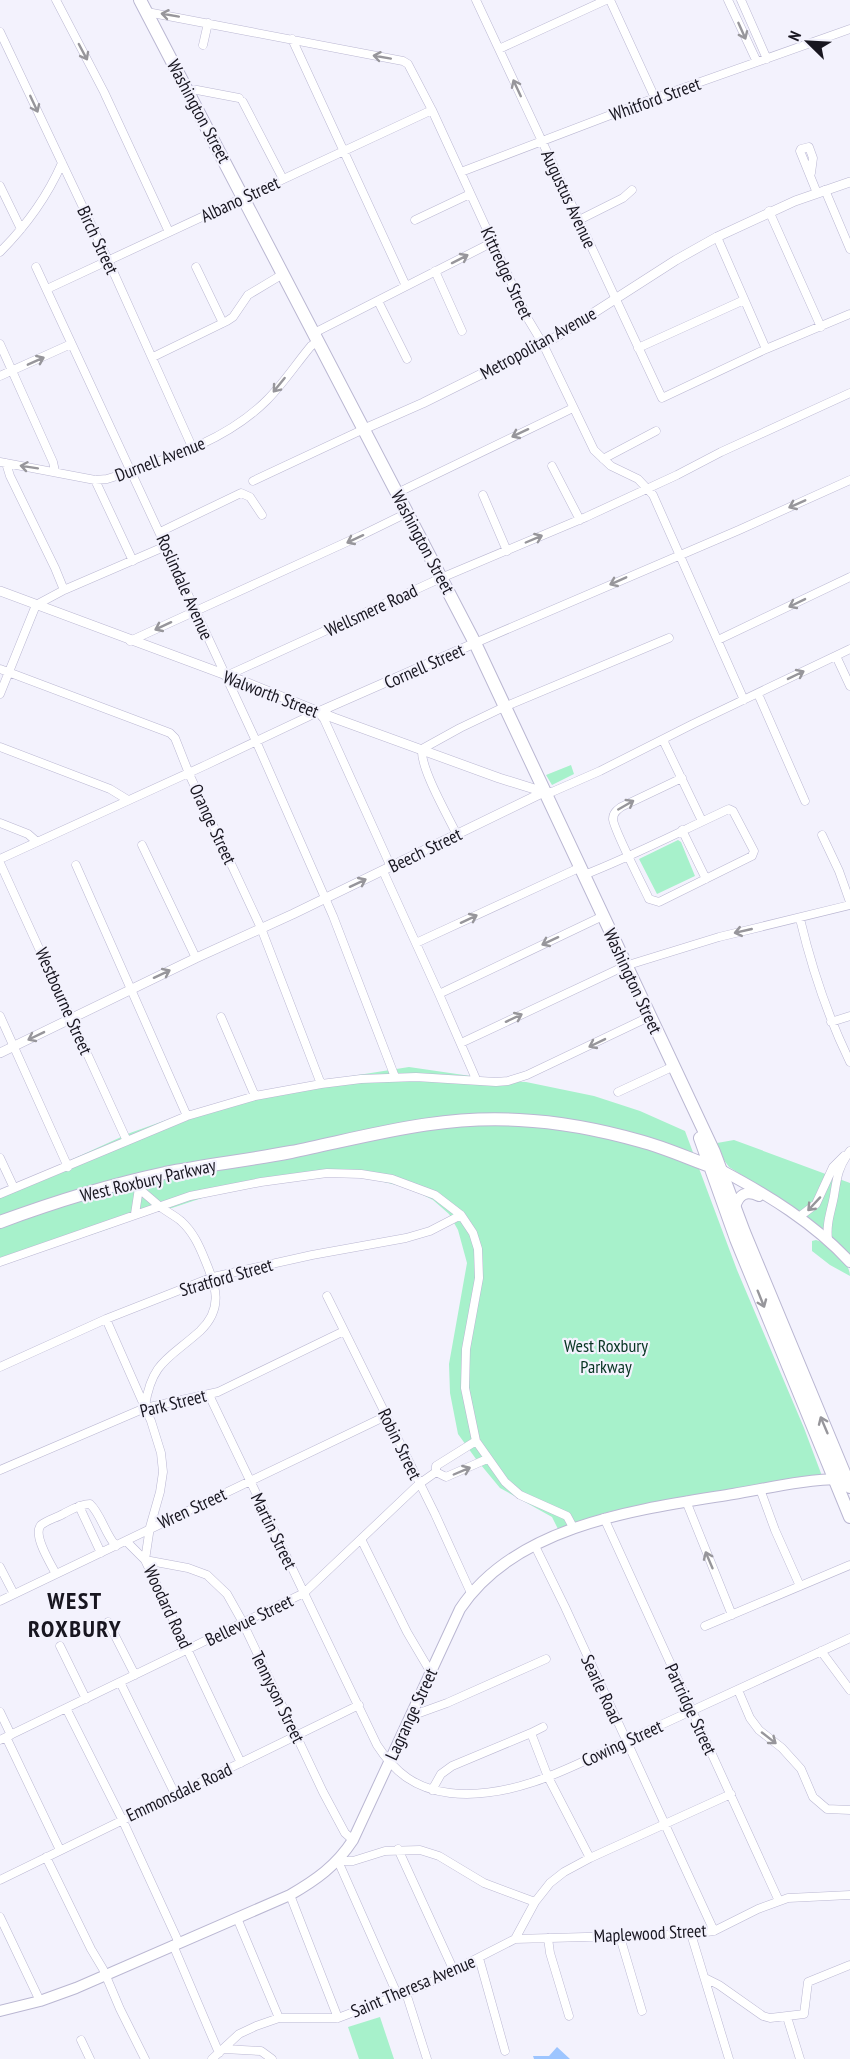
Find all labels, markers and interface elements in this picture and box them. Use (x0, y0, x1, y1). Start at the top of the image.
one-way arrow (160, 9, 180, 20)
north arrow (778, 12, 838, 72)
one-way arrow (737, 22, 749, 40)
text: N (783, 28, 805, 44)
one-way arrow (77, 43, 89, 60)
one-way arrow (372, 51, 392, 62)
street label: Washington Street (162, 55, 236, 167)
street label: Whitford Street (606, 72, 704, 126)
one-way arrow (510, 79, 521, 97)
one-way arrow (29, 94, 41, 112)
street label: Augustus Avenue (536, 146, 602, 252)
street label: Albano Street (197, 171, 283, 227)
street label: Birch Street (72, 202, 124, 278)
street label: Kittredge Street (476, 223, 538, 323)
one-way arrow (451, 253, 468, 265)
street label: Metropolitan Avenue (476, 302, 600, 384)
one-way arrow (26, 355, 45, 366)
one-way arrow (272, 377, 286, 392)
one-way arrow (511, 428, 529, 440)
street label: Durnell Avenue (112, 431, 208, 487)
one-way arrow (20, 461, 39, 472)
street label: Washington Street (386, 486, 460, 598)
one-way arrow (788, 498, 806, 510)
street label: Roslindale Avenue (151, 531, 219, 643)
one-way arrow (346, 533, 364, 545)
one-way arrow (525, 533, 543, 544)
one-way arrow (609, 576, 627, 587)
street label: Wellsmere Road (321, 579, 421, 641)
one-way arrow (789, 597, 807, 609)
one-way arrow (154, 620, 172, 632)
street label: Cornell Street (380, 638, 468, 694)
street label: Walworth Street (220, 665, 322, 723)
one-way arrow (787, 669, 805, 680)
street label: Orange Street (184, 780, 242, 868)
one-way arrow (617, 799, 634, 812)
street label: Beech Street (385, 822, 465, 878)
one-way arrow (348, 876, 366, 888)
one-way arrow (459, 912, 477, 924)
street label: Washington Street (599, 925, 667, 1037)
one-way arrow (734, 926, 753, 937)
one-way arrow (541, 935, 559, 947)
street label: Westbourne Street (30, 944, 98, 1058)
one-way arrow (153, 968, 171, 980)
one-way arrow (504, 1012, 522, 1023)
one-way arrow (27, 1030, 45, 1042)
one-way arrow (588, 1037, 606, 1049)
street label: West Roxbury Parkway (78, 1153, 218, 1207)
one-way arrow (807, 1196, 821, 1211)
street label: Stratford Street (177, 1253, 275, 1301)
one-way arrow (756, 1290, 767, 1308)
park label: West Roxbury Parkway (564, 1334, 648, 1378)
street label: Park Street (138, 1384, 209, 1422)
street label: Robin Street (373, 1405, 427, 1483)
one-way arrow (818, 1417, 829, 1435)
one-way arrow (452, 1465, 470, 1476)
street label: Wren Street (154, 1482, 230, 1534)
street label: Martin Street (246, 1489, 302, 1573)
one-way arrow (703, 1552, 715, 1570)
street label: Woodard Road (139, 1562, 197, 1652)
district label: WEST ROXBURY (28, 1585, 122, 1644)
street label: Bellevue Street (201, 1589, 297, 1651)
street label: Tennyson Street (246, 1647, 310, 1747)
street label: Searle Road (576, 1651, 628, 1727)
street label: Partridge Street (660, 1660, 722, 1758)
street label: Lagrange Street (380, 1664, 442, 1764)
street label: Cowing Street (578, 1714, 666, 1772)
one-way arrow (761, 1732, 777, 1745)
street label: Emmonsdale Road (122, 1757, 236, 1827)
street label: Maplewood Street (593, 1919, 707, 1947)
street label: Saint Theresa Avenue (347, 1949, 479, 2023)

